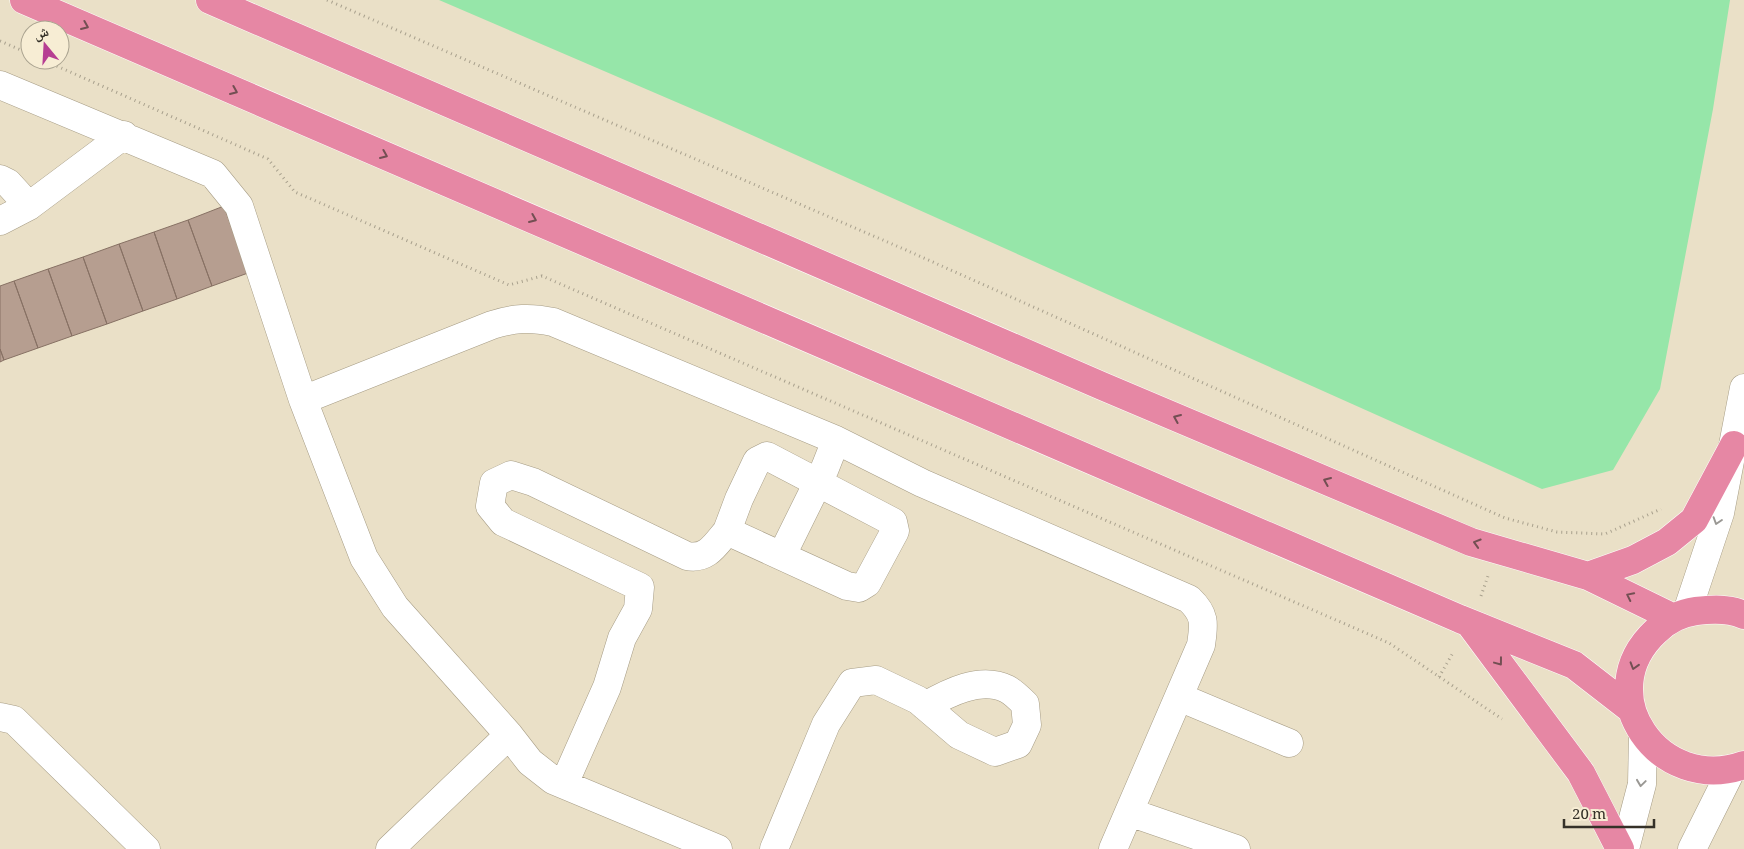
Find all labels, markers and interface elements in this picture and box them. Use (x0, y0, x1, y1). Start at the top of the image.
north arrow (20, 20, 70, 70)
one-way arrow (80, 20, 89, 31)
text: ش (31, 21, 53, 48)
one-way arrow (229, 84, 238, 95)
one-way arrow (379, 149, 388, 159)
one-way arrow (528, 213, 537, 224)
one-way arrow (1173, 414, 1182, 424)
one-way arrow (1323, 477, 1332, 487)
one-way arrow (1713, 516, 1723, 525)
one-way arrow (1473, 539, 1481, 549)
one-way arrow (1626, 592, 1635, 603)
one-way arrow (1494, 656, 1502, 665)
one-way arrow (1630, 662, 1640, 670)
one-way arrow (1636, 780, 1647, 788)
scale bar (1564, 796, 1654, 828)
text: 20 m (1572, 803, 1606, 829)

